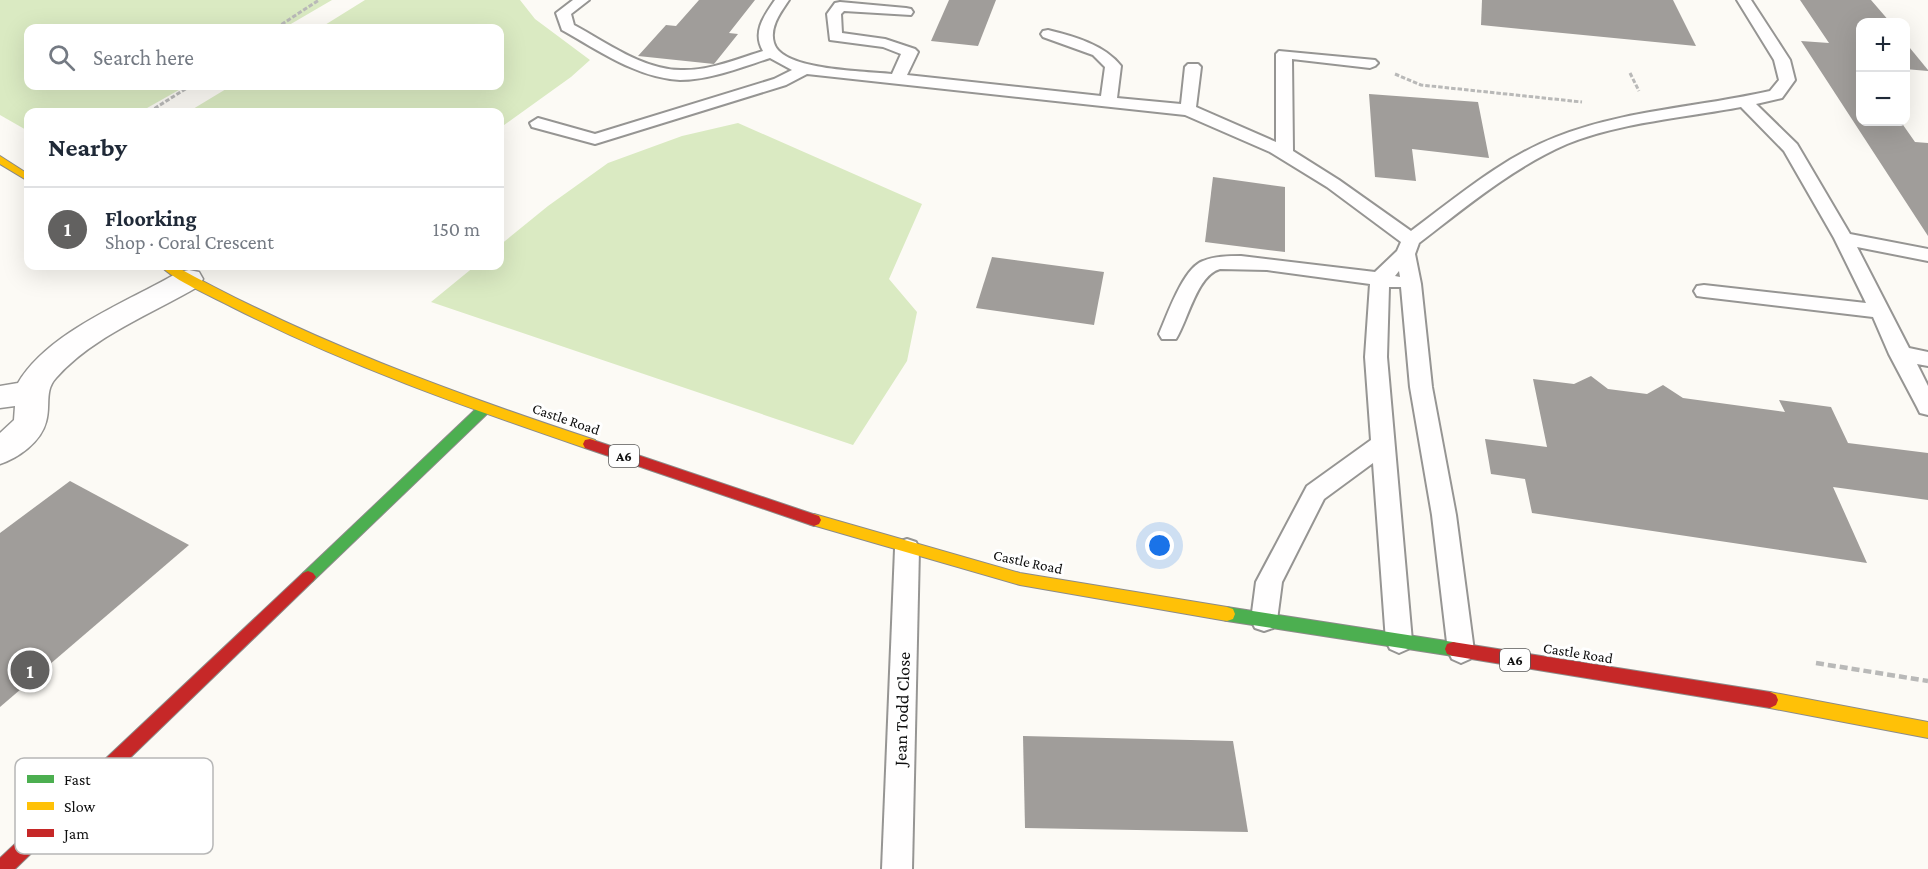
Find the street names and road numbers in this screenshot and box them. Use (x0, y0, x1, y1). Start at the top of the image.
street label: Castle Road (530, 400, 602, 438)
road number: A6 (609, 445, 639, 467)
street label: Castle Road (992, 547, 1064, 577)
street label: Castle Road (1542, 640, 1614, 666)
road number: A6 (1500, 649, 1530, 671)
street label: Jean Todd Close (890, 652, 914, 768)

